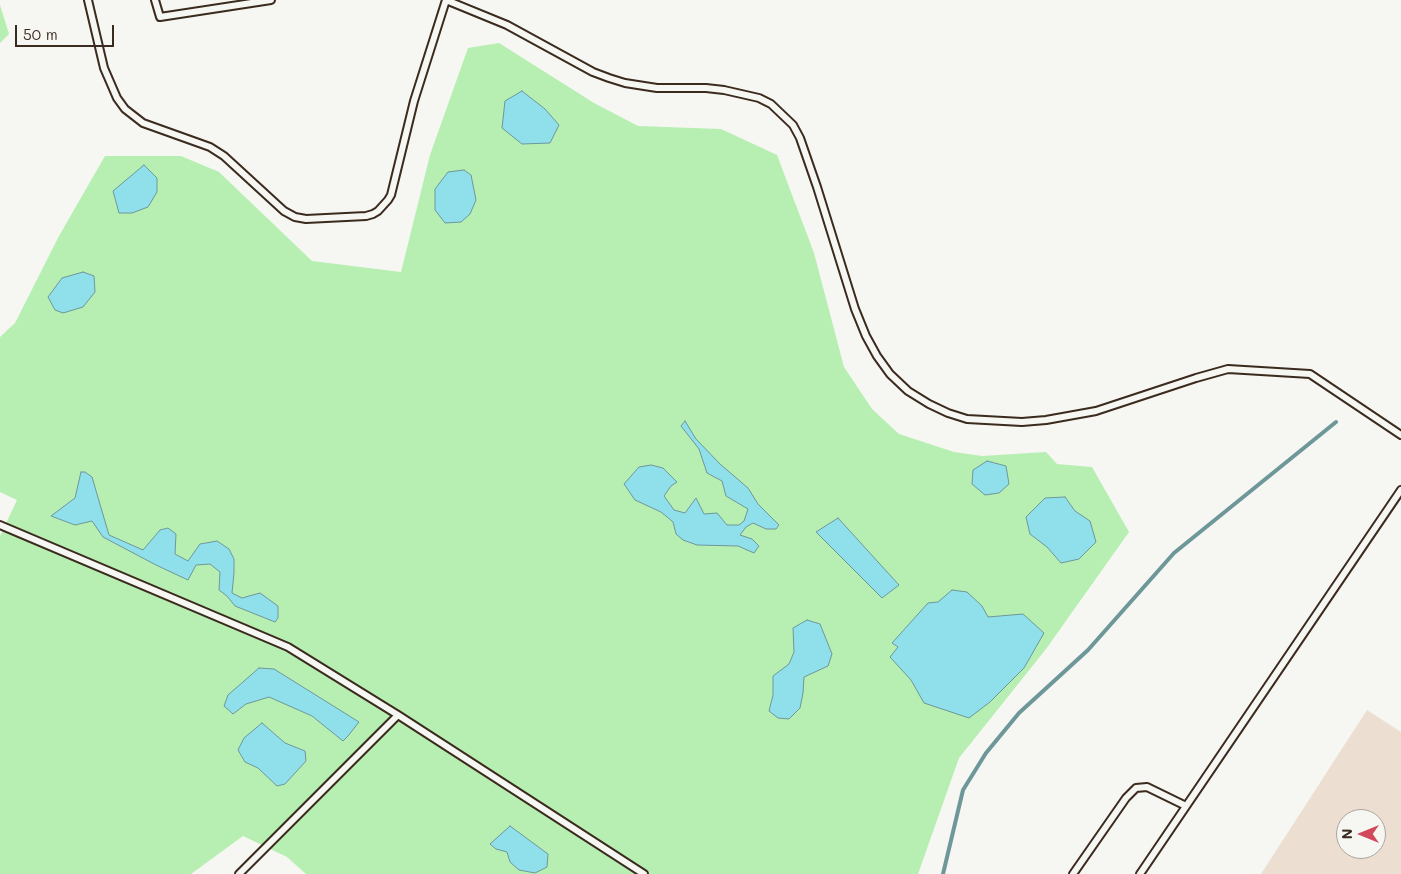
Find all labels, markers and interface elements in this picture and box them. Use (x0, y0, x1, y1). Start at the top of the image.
scale bar (18, 15, 116, 47)
text: 50 m (23, 24, 58, 44)
north arrow (1336, 809, 1386, 859)
text: N (1337, 829, 1356, 839)

